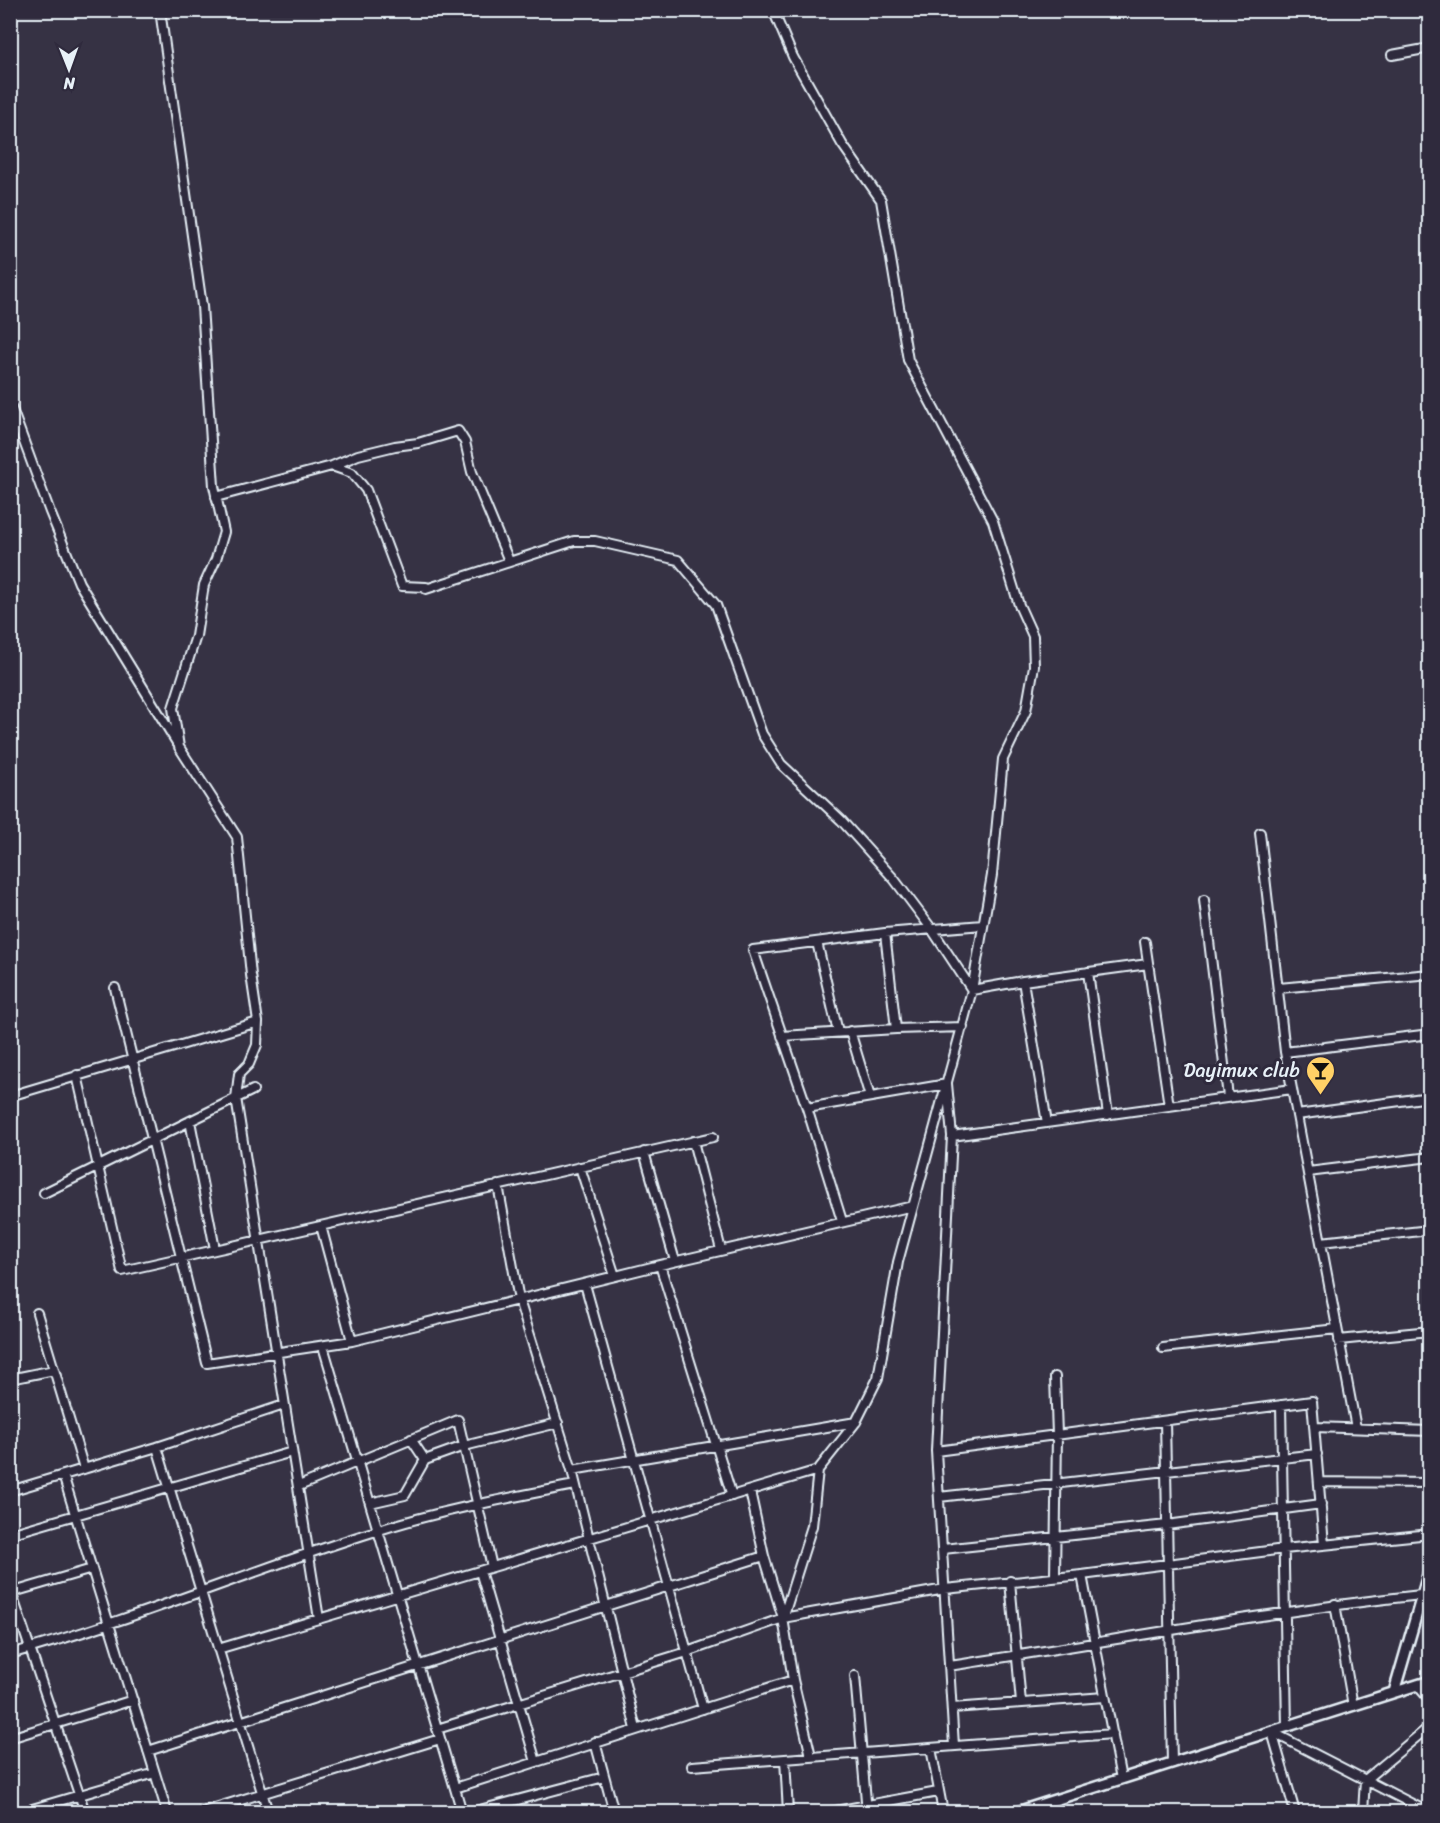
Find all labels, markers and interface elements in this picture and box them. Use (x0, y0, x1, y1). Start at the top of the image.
north arrow (39, 39, 99, 99)
text: N (63, 69, 76, 98)
place label: Dayimux club (1184, 1053, 1300, 1088)
bar icon: Dayimux club (1305, 1054, 1337, 1096)

